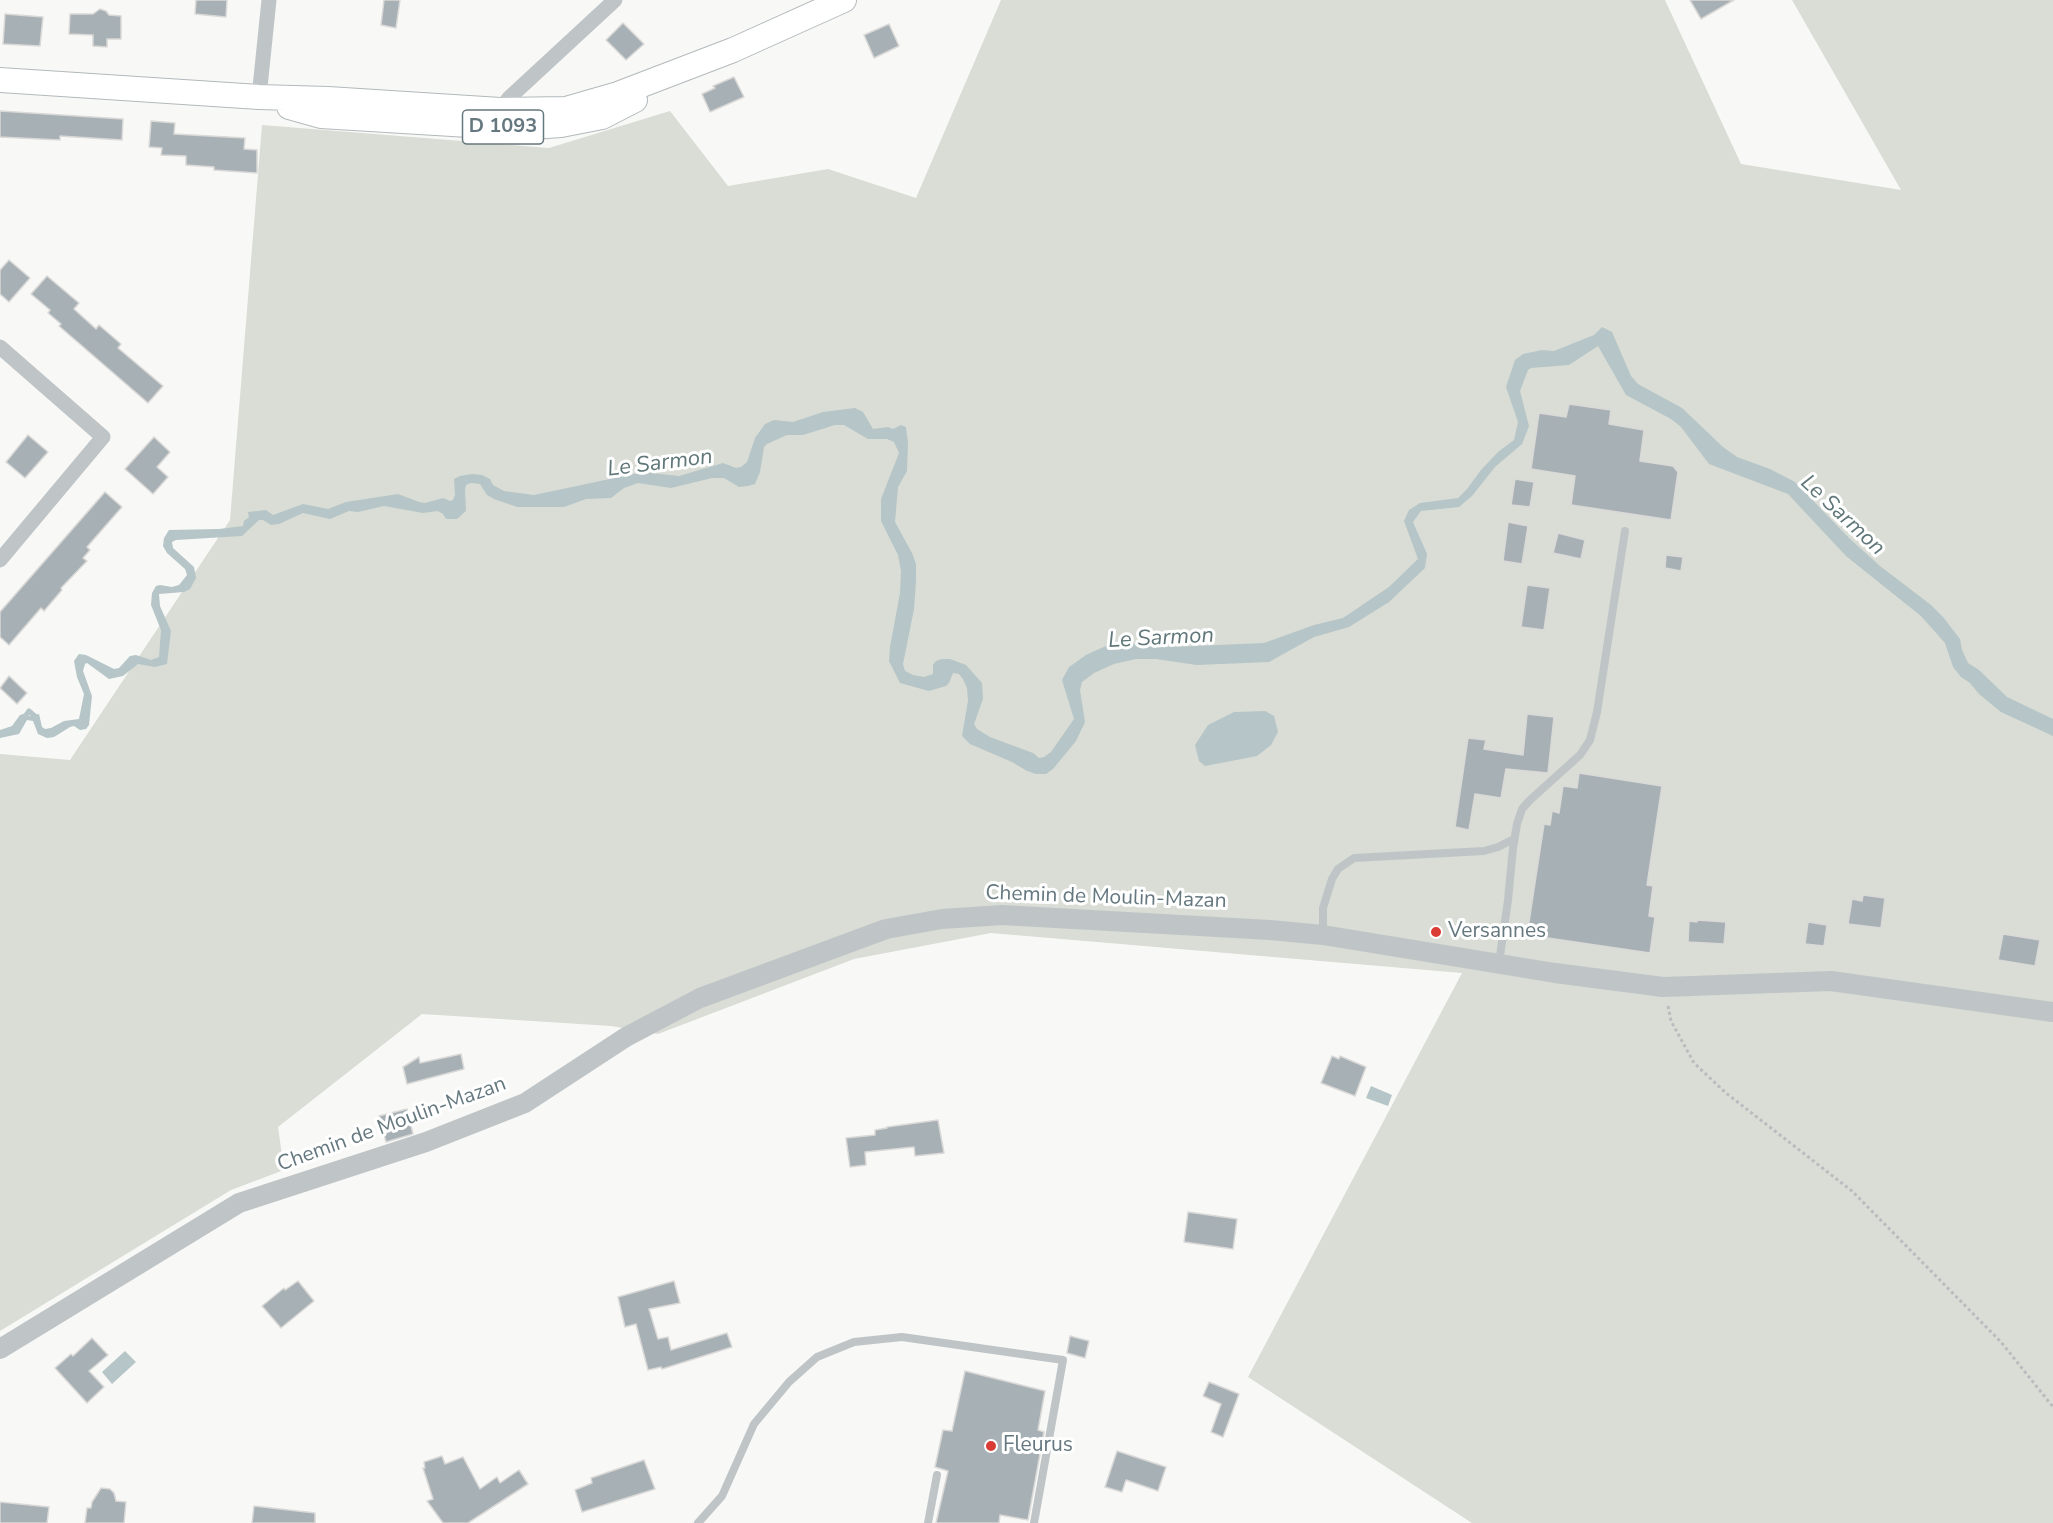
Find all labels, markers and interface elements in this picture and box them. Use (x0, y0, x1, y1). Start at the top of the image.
road number: D 1093 (462, 110, 544, 144)
water label: Le Sarmon (606, 444, 714, 484)
water label: Le Sarmon (1794, 470, 1890, 562)
water label: Le Sarmon (1107, 623, 1215, 655)
street label: Chemin de Moulin-Mazan (985, 881, 1227, 915)
place label: Versannes (1448, 919, 1546, 945)
marker: Versannes (1429, 925, 1443, 939)
street label: Chemin de Moulin-Mazan (274, 1072, 510, 1178)
place label: Fleurus (1003, 1433, 1073, 1459)
marker: Fleurus (984, 1439, 998, 1453)

